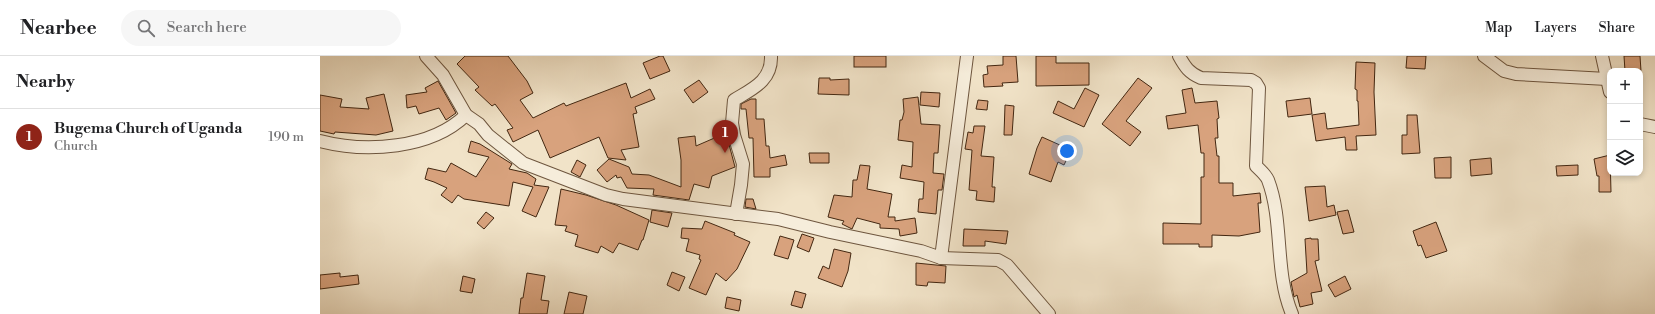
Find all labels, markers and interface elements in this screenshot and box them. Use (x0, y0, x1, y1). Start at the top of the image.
search box (121, 10, 401, 46)
text: Nearbee (20, 16, 97, 40)
icon: search (135, 17, 157, 39)
text: Search here (167, 18, 247, 37)
text: Map (1485, 19, 1512, 37)
text: Layers (1534, 19, 1577, 37)
text: Share (1599, 19, 1635, 37)
map controls (1607, 68, 1643, 176)
button: + (1607, 68, 1643, 104)
text: Nearby (16, 71, 75, 93)
button: − (1607, 104, 1643, 140)
text: Bugema Church of Uganda (54, 119, 242, 138)
pin: 1 (712, 120, 738, 153)
text: 1 (26, 129, 32, 145)
text: 190 m (268, 129, 304, 145)
text: Church (54, 138, 98, 154)
button: layers (1607, 140, 1643, 176)
your location (1057, 141, 1077, 161)

